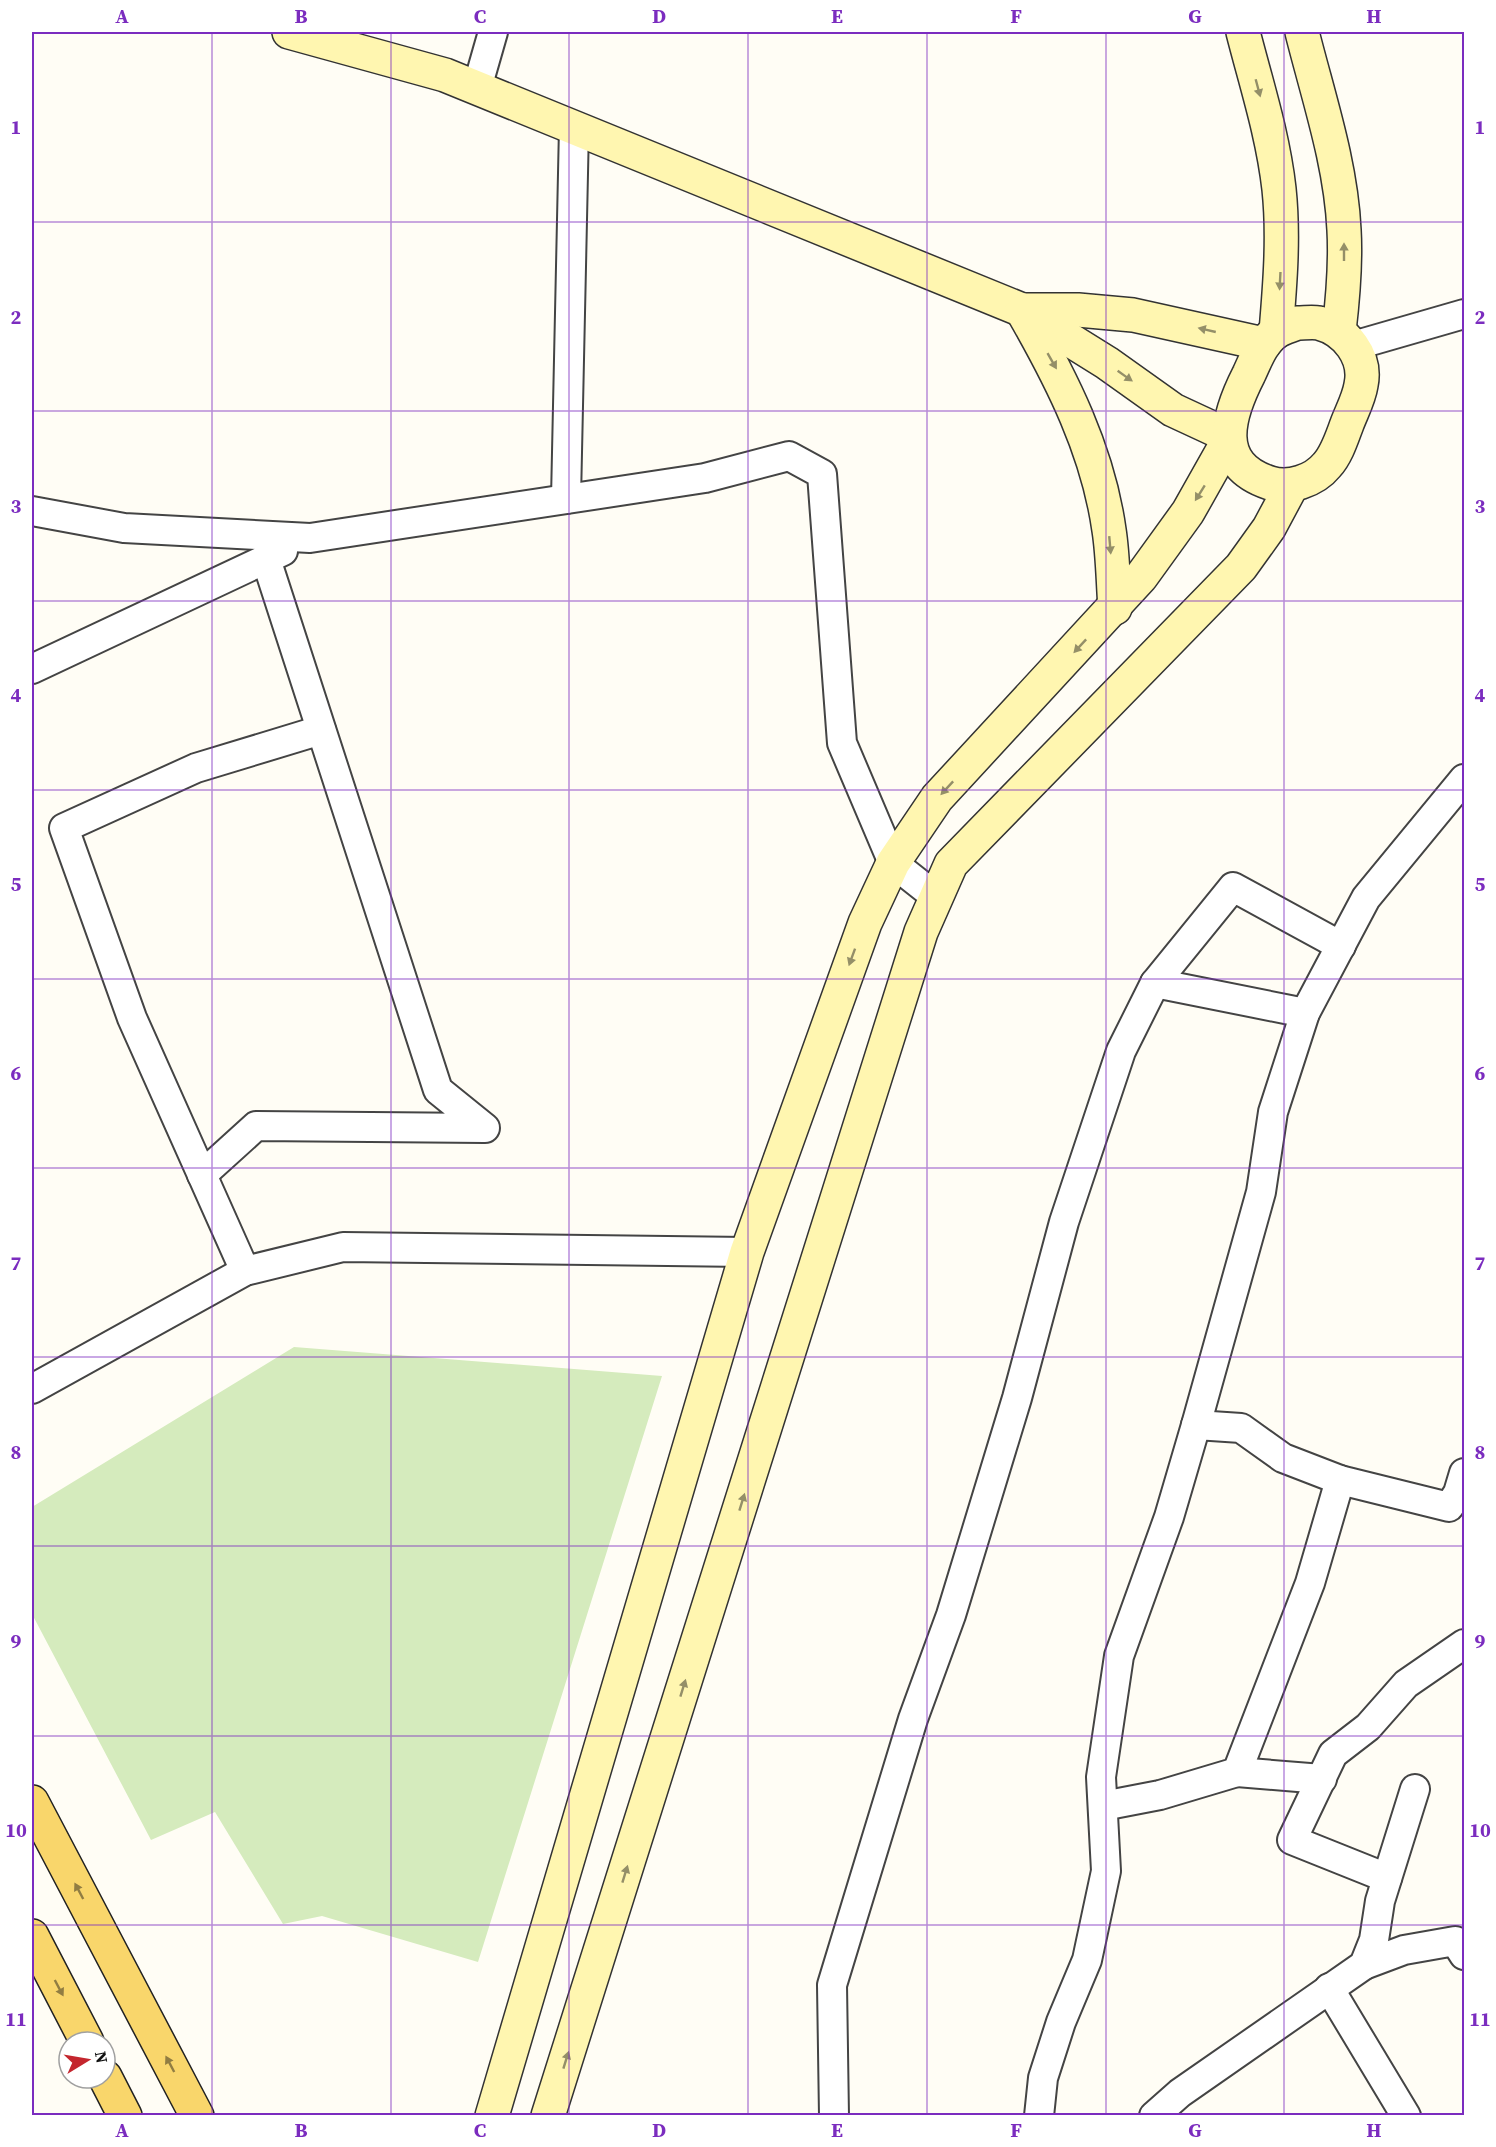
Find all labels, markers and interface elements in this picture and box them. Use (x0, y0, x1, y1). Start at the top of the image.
text: A (115, 2, 129, 30)
text: B (294, 2, 308, 30)
text: C (474, 2, 486, 30)
text: D (652, 2, 666, 30)
text: E (831, 2, 843, 30)
text: F (1010, 2, 1022, 30)
text: G (1188, 2, 1202, 30)
text: H (1366, 2, 1382, 30)
one-way arrow (1253, 79, 1263, 97)
text: 1 (11, 113, 21, 141)
text: 1 (1475, 113, 1485, 141)
one-way arrow (1339, 243, 1349, 262)
one-way arrow (1275, 271, 1285, 290)
text: 2 (11, 303, 22, 331)
text: 2 (1475, 303, 1486, 331)
one-way arrow (1197, 325, 1216, 334)
one-way arrow (1046, 353, 1057, 369)
one-way arrow (1116, 370, 1132, 382)
one-way arrow (1195, 485, 1206, 501)
text: 3 (11, 492, 22, 520)
text: 3 (1475, 492, 1486, 520)
one-way arrow (1106, 536, 1115, 555)
one-way arrow (1073, 638, 1087, 653)
text: 4 (11, 681, 22, 709)
text: 4 (1475, 681, 1486, 709)
one-way arrow (940, 781, 954, 796)
text: 5 (11, 870, 22, 898)
text: 5 (1475, 870, 1486, 898)
one-way arrow (847, 948, 857, 966)
text: 6 (11, 1059, 22, 1087)
text: 6 (1475, 1059, 1486, 1087)
text: 7 (11, 1249, 22, 1277)
text: 7 (1475, 1249, 1486, 1277)
text: 8 (11, 1438, 21, 1466)
text: 8 (1475, 1438, 1485, 1466)
one-way arrow (738, 1493, 747, 1511)
text: 9 (11, 1627, 22, 1655)
text: 9 (1475, 1627, 1486, 1655)
one-way arrow (679, 1679, 688, 1697)
text: 10 (5, 1816, 27, 1844)
text: 10 (1469, 1816, 1491, 1844)
one-way arrow (620, 1865, 630, 1883)
one-way arrow (74, 1883, 84, 1900)
one-way arrow (53, 1979, 63, 1997)
text: 11 (5, 2005, 27, 2033)
text: 11 (1469, 2005, 1491, 2033)
north arrow (57, 2030, 117, 2090)
text: N (90, 2049, 114, 2065)
one-way arrow (562, 2051, 571, 2069)
one-way arrow (165, 2055, 175, 2072)
text: A (115, 2116, 129, 2144)
text: B (294, 2116, 308, 2144)
text: C (474, 2116, 486, 2144)
text: D (652, 2116, 666, 2144)
text: E (831, 2116, 843, 2144)
text: F (1010, 2116, 1022, 2144)
text: G (1188, 2116, 1202, 2144)
text: H (1366, 2116, 1382, 2144)

